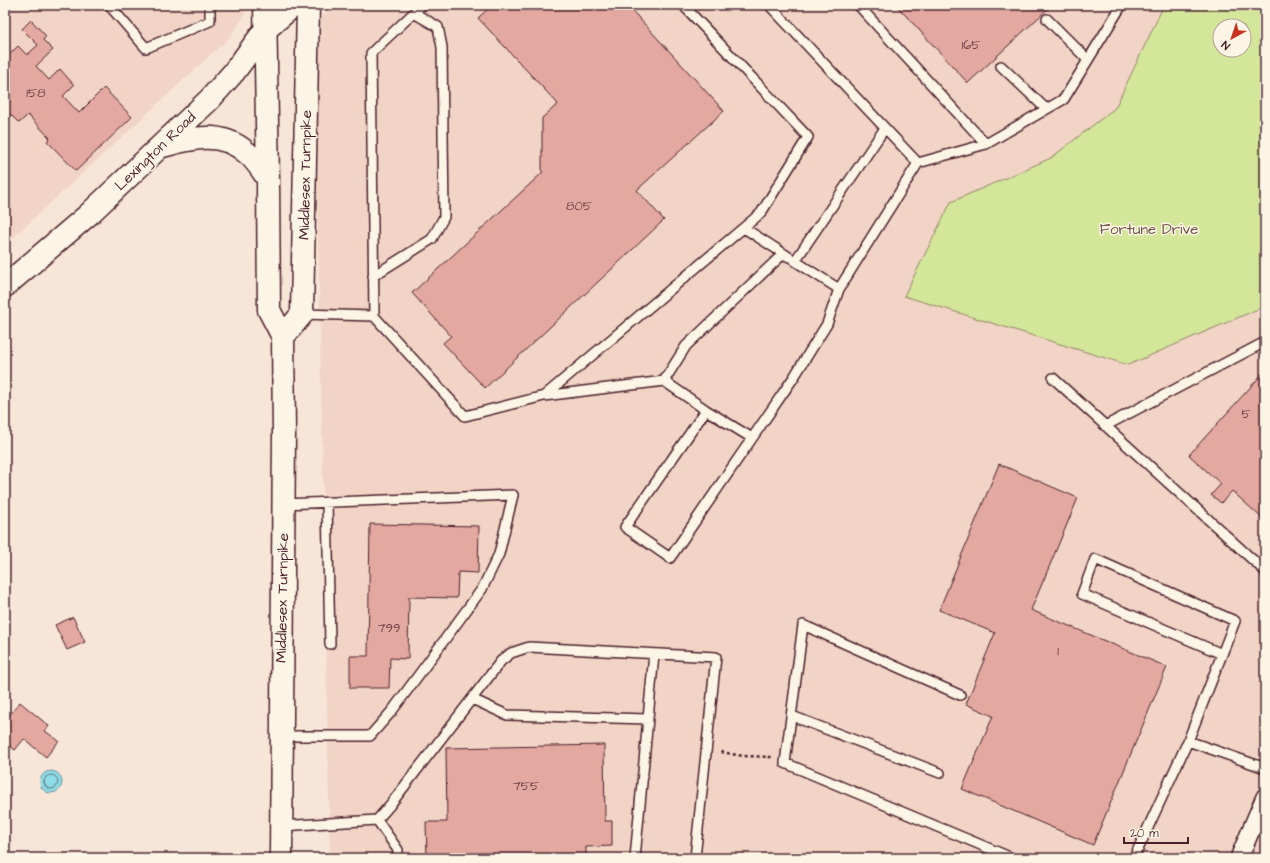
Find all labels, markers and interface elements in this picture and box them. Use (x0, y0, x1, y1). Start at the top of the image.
north arrow (1212, 18, 1252, 58)
house number: 165 (961, 36, 981, 54)
text: N (1218, 37, 1233, 53)
house number: 158 (26, 84, 46, 102)
street label: Lexington Road (110, 107, 202, 196)
street label: Middlesex Turnpike (294, 110, 317, 240)
house number: 805 (566, 197, 592, 215)
park label: Fortune Drive (1100, 219, 1198, 240)
house number: 5 (1241, 405, 1251, 423)
street label: Middlesex Turnpike (271, 533, 294, 663)
house number: 799 (378, 619, 400, 637)
house number: 1 (1057, 642, 1059, 660)
house number: 755 (513, 777, 539, 795)
scale bar (1124, 819, 1188, 845)
text: 20 m (1130, 825, 1159, 842)

